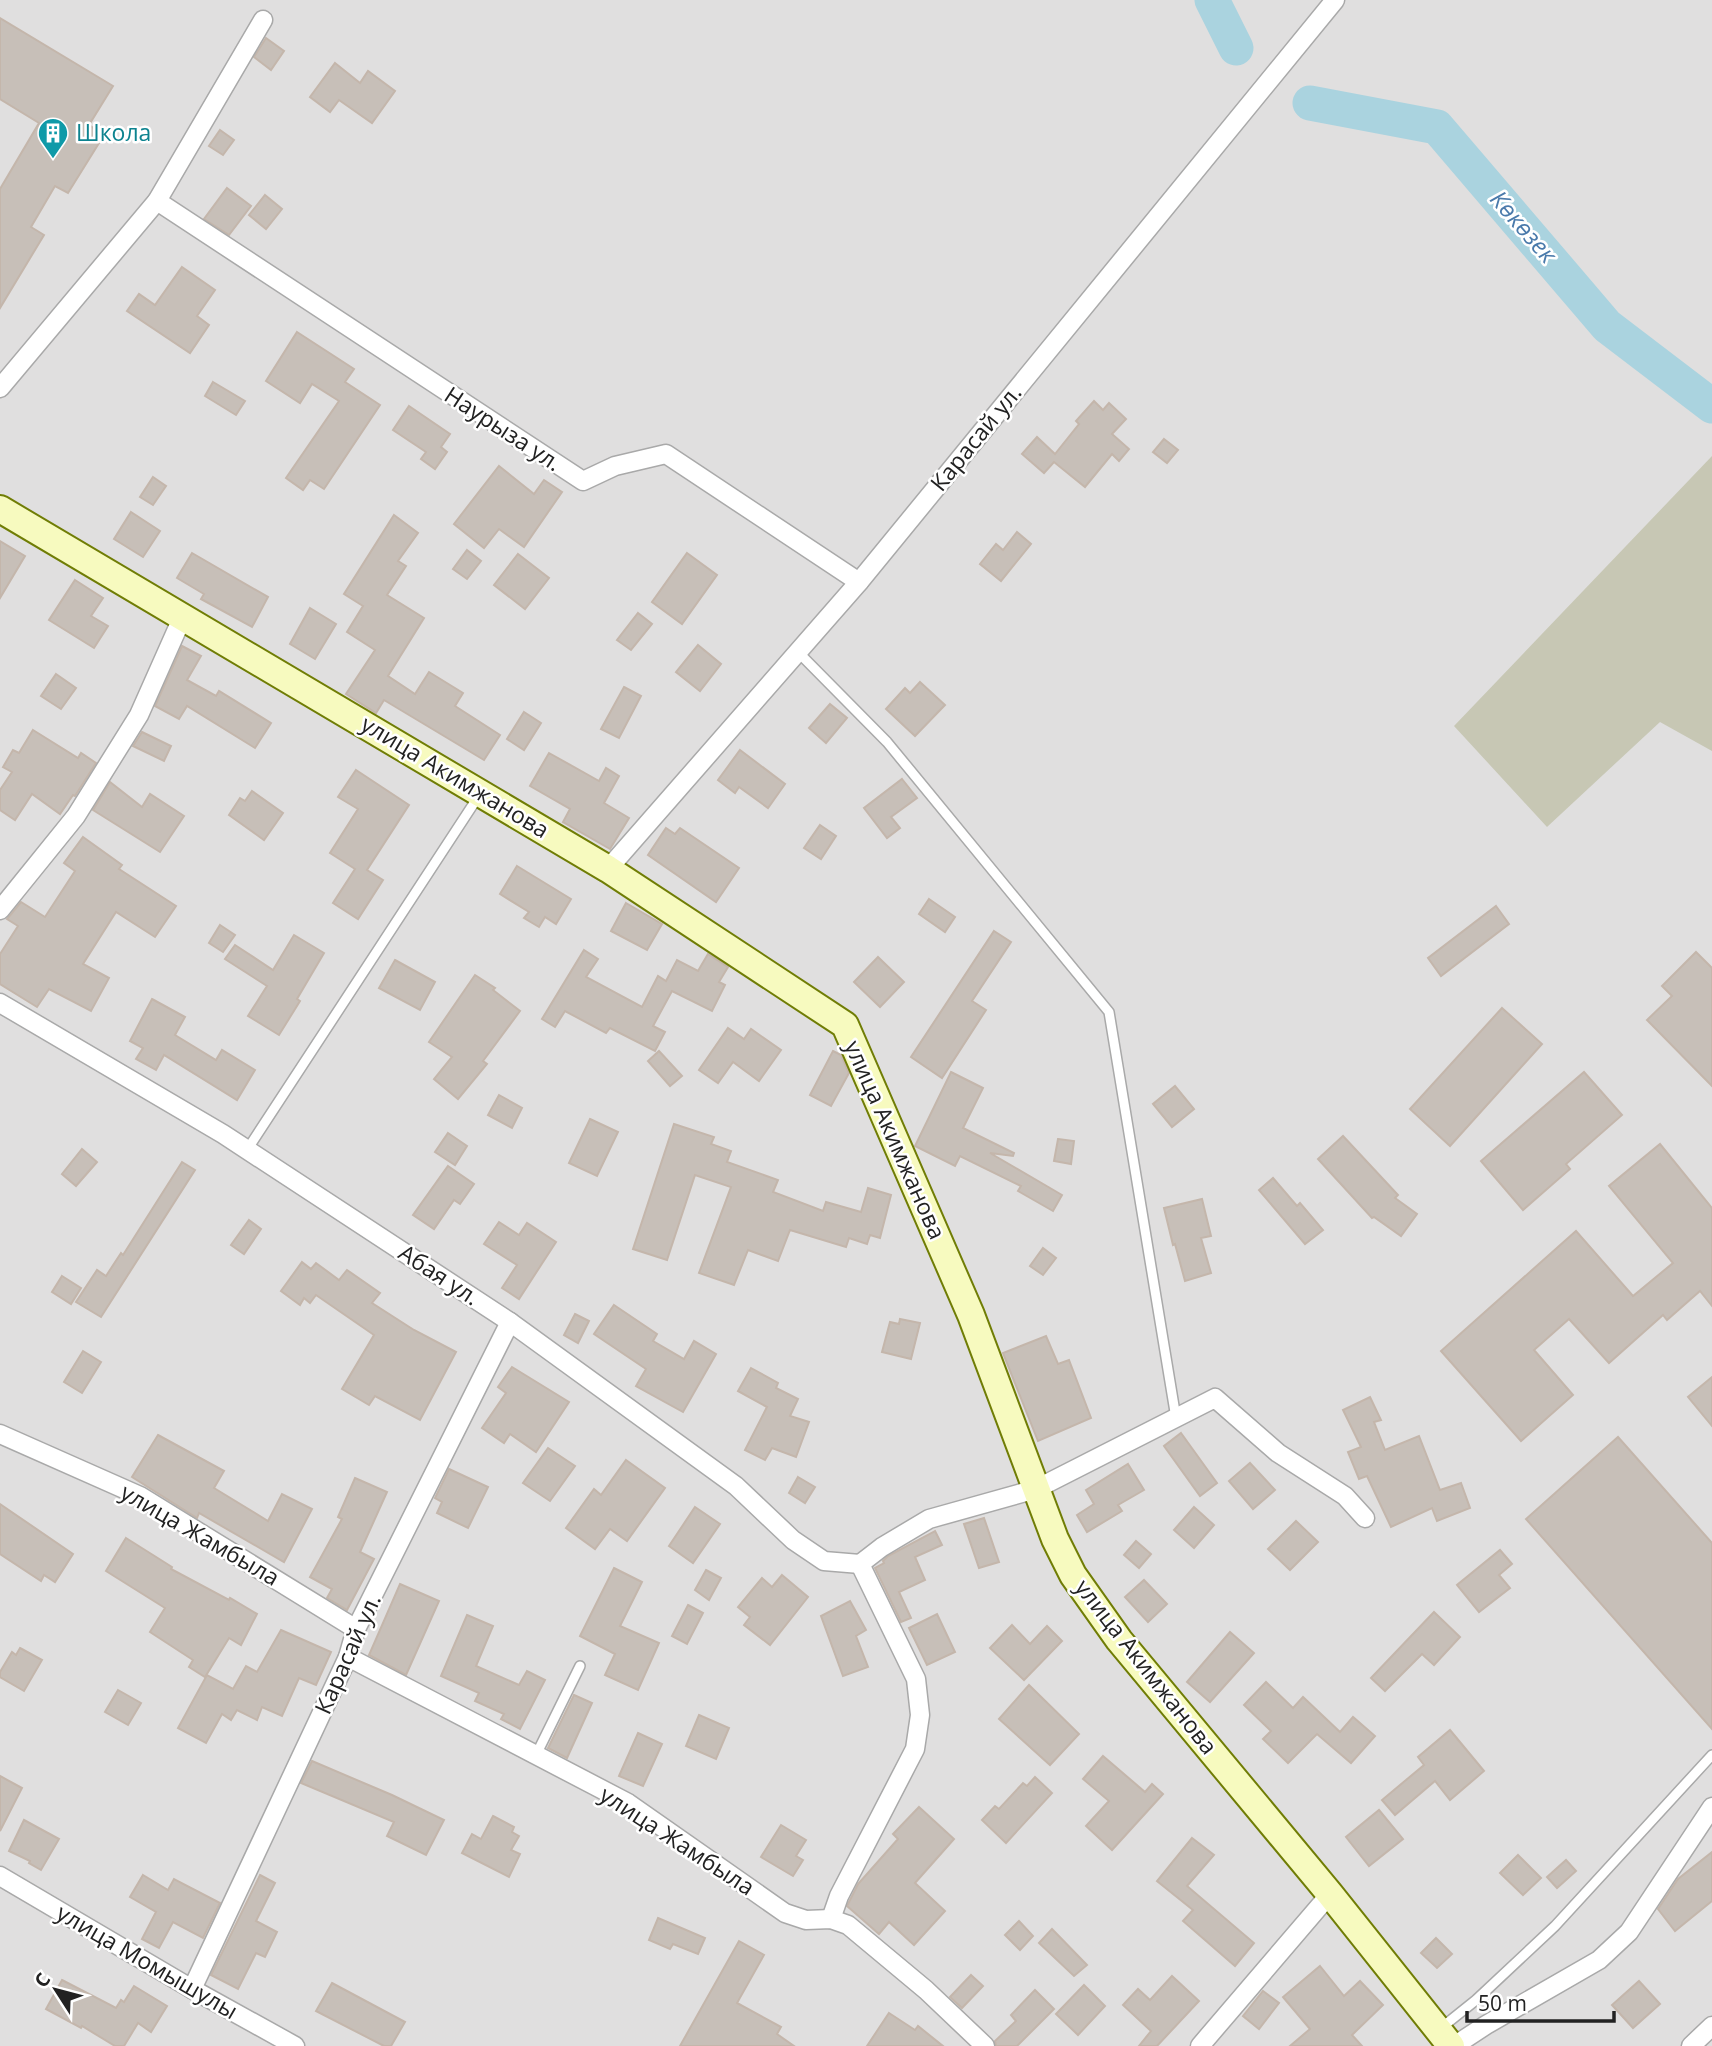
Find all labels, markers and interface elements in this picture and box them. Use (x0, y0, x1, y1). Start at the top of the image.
building icon: Школа (36, 116, 70, 160)
place label: Школа (76, 116, 151, 148)
water label: Көкөзек (1483, 183, 1566, 270)
street label: Карасай ул. (922, 377, 1028, 497)
street label: Наурыза ул. (439, 378, 568, 478)
street label: улица Акимжанова (355, 707, 556, 845)
street label: улица Акимжанова (838, 1035, 954, 1244)
street label: Абая ул. (393, 1236, 486, 1312)
street label: улица Жамбыла (115, 1476, 286, 1593)
street label: улица Акимжанова (1068, 1572, 1225, 1761)
street label: Карасай ул. (306, 1588, 388, 1719)
street label: улица Жамбыла (594, 1778, 761, 1902)
street label: улица Момышулы (51, 1896, 244, 2026)
north arrow (21, 1955, 91, 2025)
text: С (28, 1967, 56, 1993)
scale bar (1467, 1980, 1614, 2024)
text: 50 m (1478, 1989, 1527, 2017)

